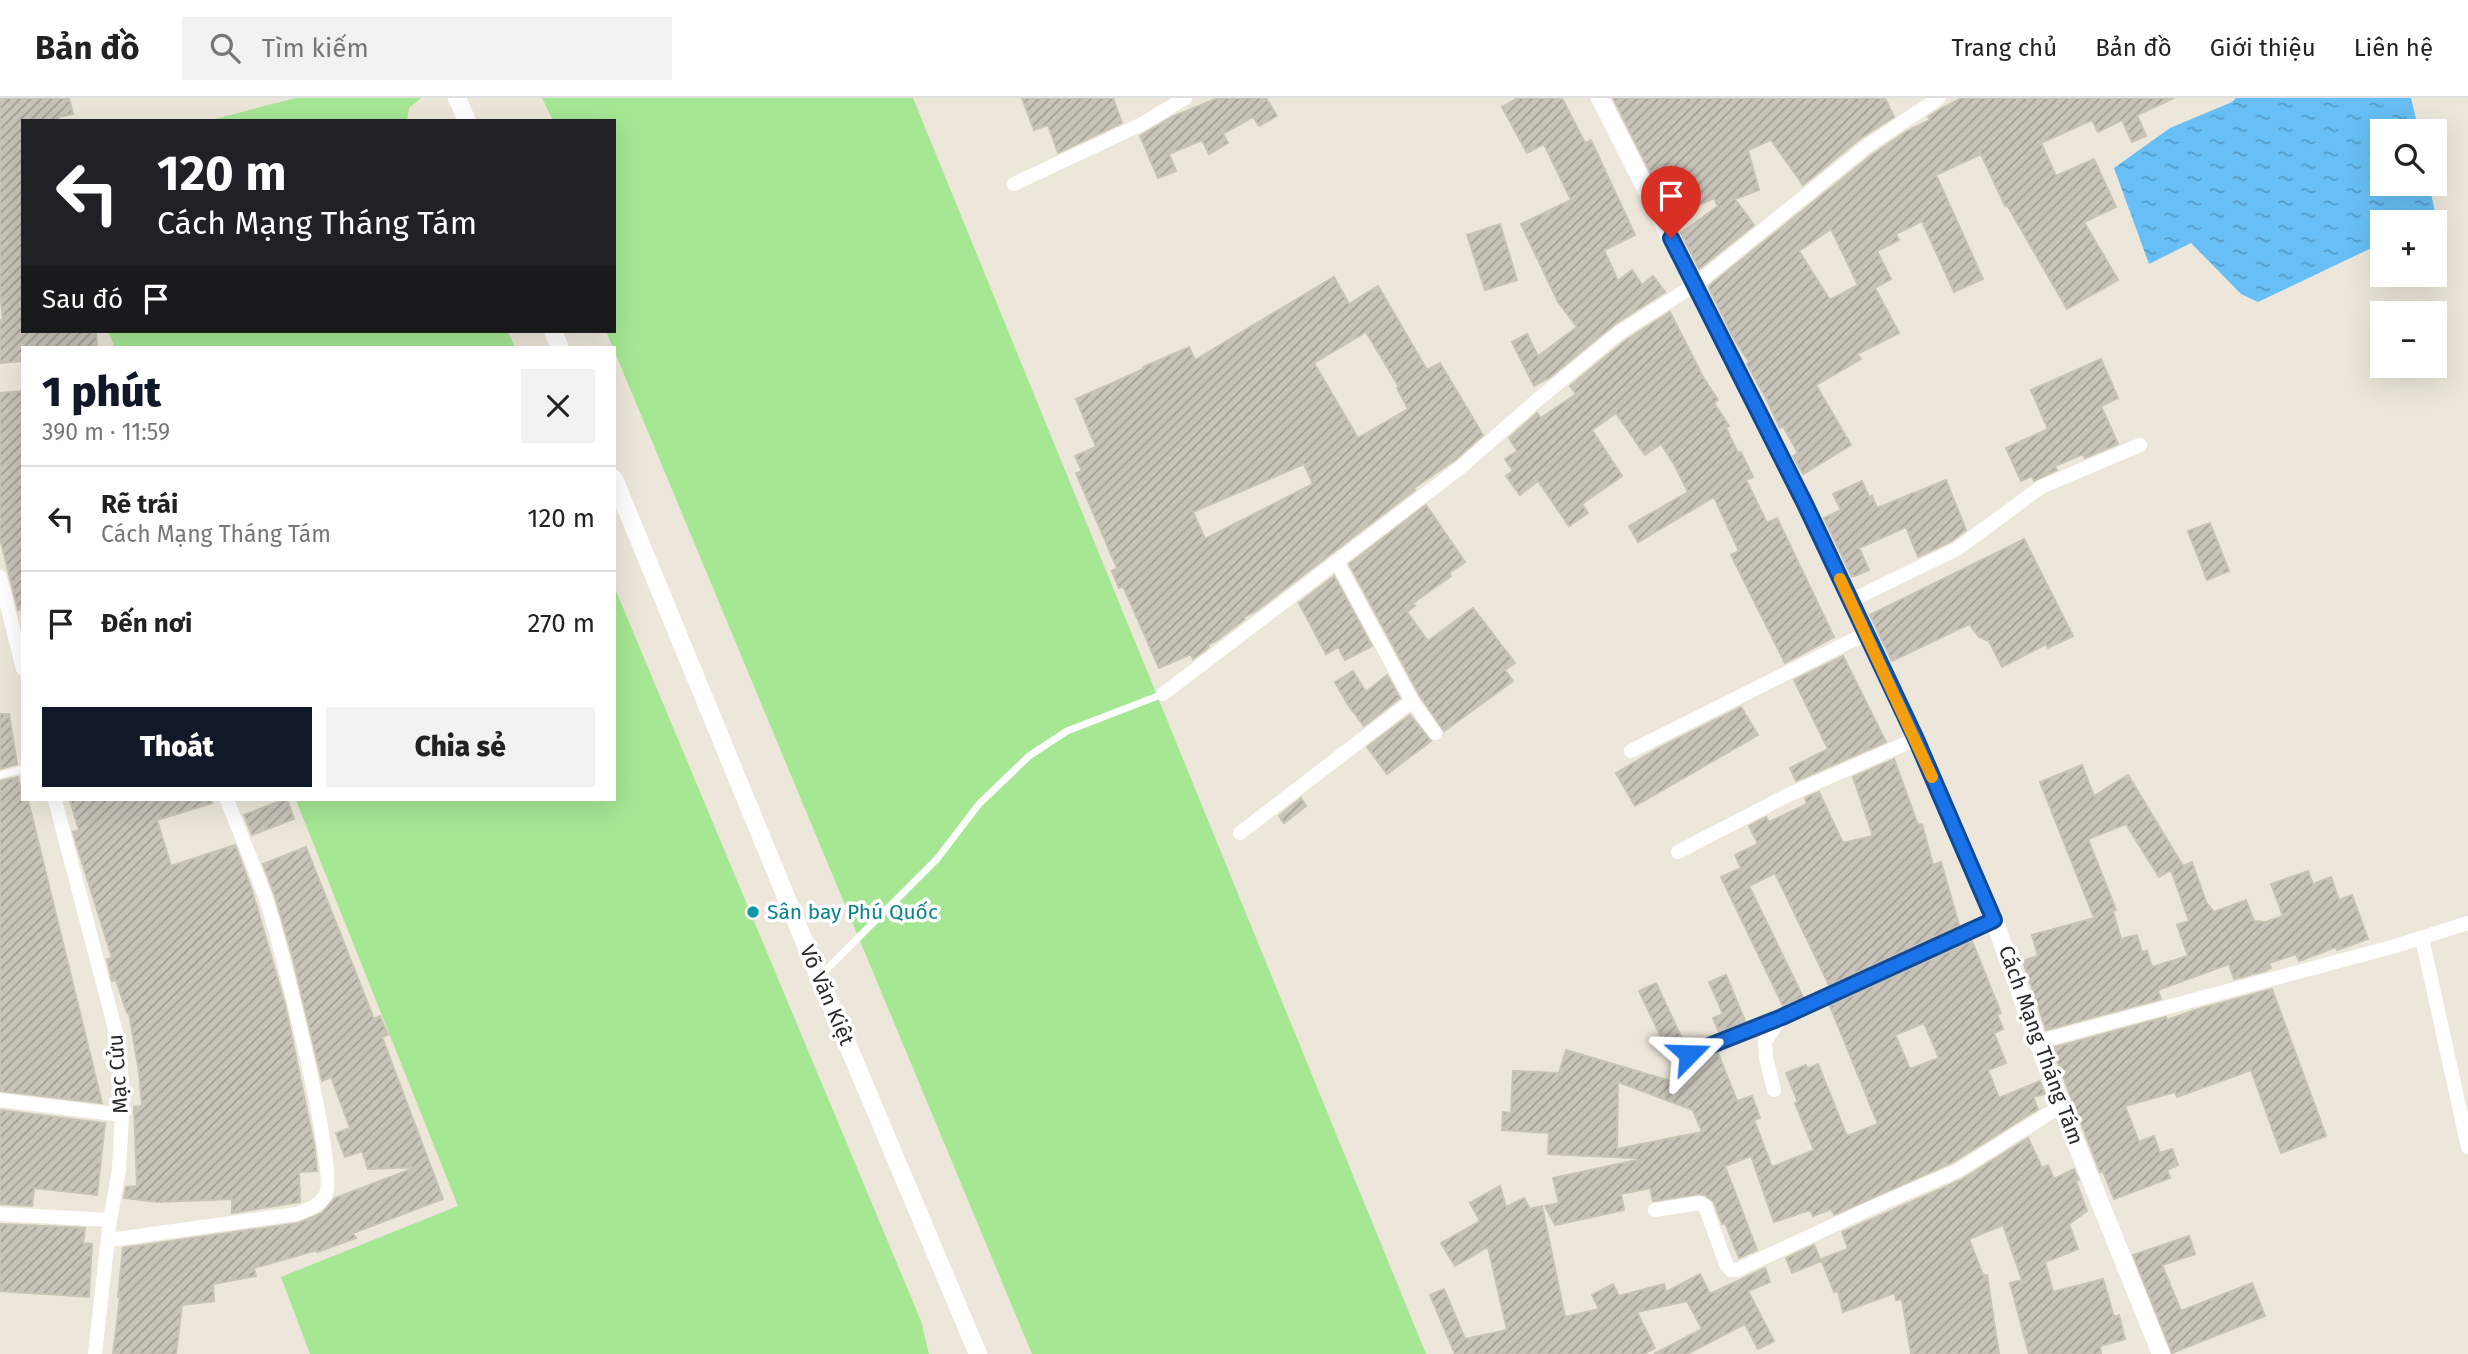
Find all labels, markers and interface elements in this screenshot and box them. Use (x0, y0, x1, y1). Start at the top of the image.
search box (182, 17, 672, 80)
text: Bản đồ (35, 28, 140, 68)
icon: search (206, 29, 244, 67)
text: Tìm kiếm (262, 33, 369, 64)
text: Trang chủ (1952, 34, 2057, 62)
text: Bản đồ (2095, 34, 2172, 62)
text: Giới thiệu (2210, 34, 2316, 62)
text: Liên hệ (2354, 34, 2433, 62)
map controls (2370, 119, 2447, 378)
button: search (2370, 119, 2447, 196)
text: 120 m (157, 144, 287, 203)
icon: left (42, 147, 133, 238)
pin (1641, 166, 1701, 238)
icon: arrive (1652, 177, 1690, 215)
text: Cách Mạng Tháng Tám (157, 204, 477, 242)
button: + (2370, 210, 2447, 287)
icon: arrive (137, 280, 175, 318)
text: Sau đó (42, 284, 123, 315)
button: − (2370, 301, 2447, 378)
text: 1 phút (42, 367, 161, 417)
button: close (521, 369, 595, 443)
text: 390 m · 11:59 (42, 418, 170, 446)
text: Rẽ trái (101, 489, 178, 520)
icon: left (42, 500, 80, 538)
text: 120 m (527, 503, 595, 534)
text: Cách Mạng Tháng Tám (101, 520, 331, 548)
icon: arrive (42, 605, 80, 643)
text: Đến nơi (101, 608, 192, 639)
text: 270 m (527, 608, 595, 639)
button: Thoát (42, 707, 312, 787)
button: Chia sẻ (326, 707, 595, 787)
place label: Sân bay Phú Quốc (767, 899, 938, 925)
marker: Sân bay Phú Quốc (745, 904, 761, 920)
street label: Võ Văn Kiệt (794, 941, 860, 1049)
street label: Cách Mạng Tháng Tám (1993, 942, 2089, 1148)
position arrow (1652, 1017, 1726, 1091)
street label: Mạc Cửu (102, 1033, 134, 1115)

